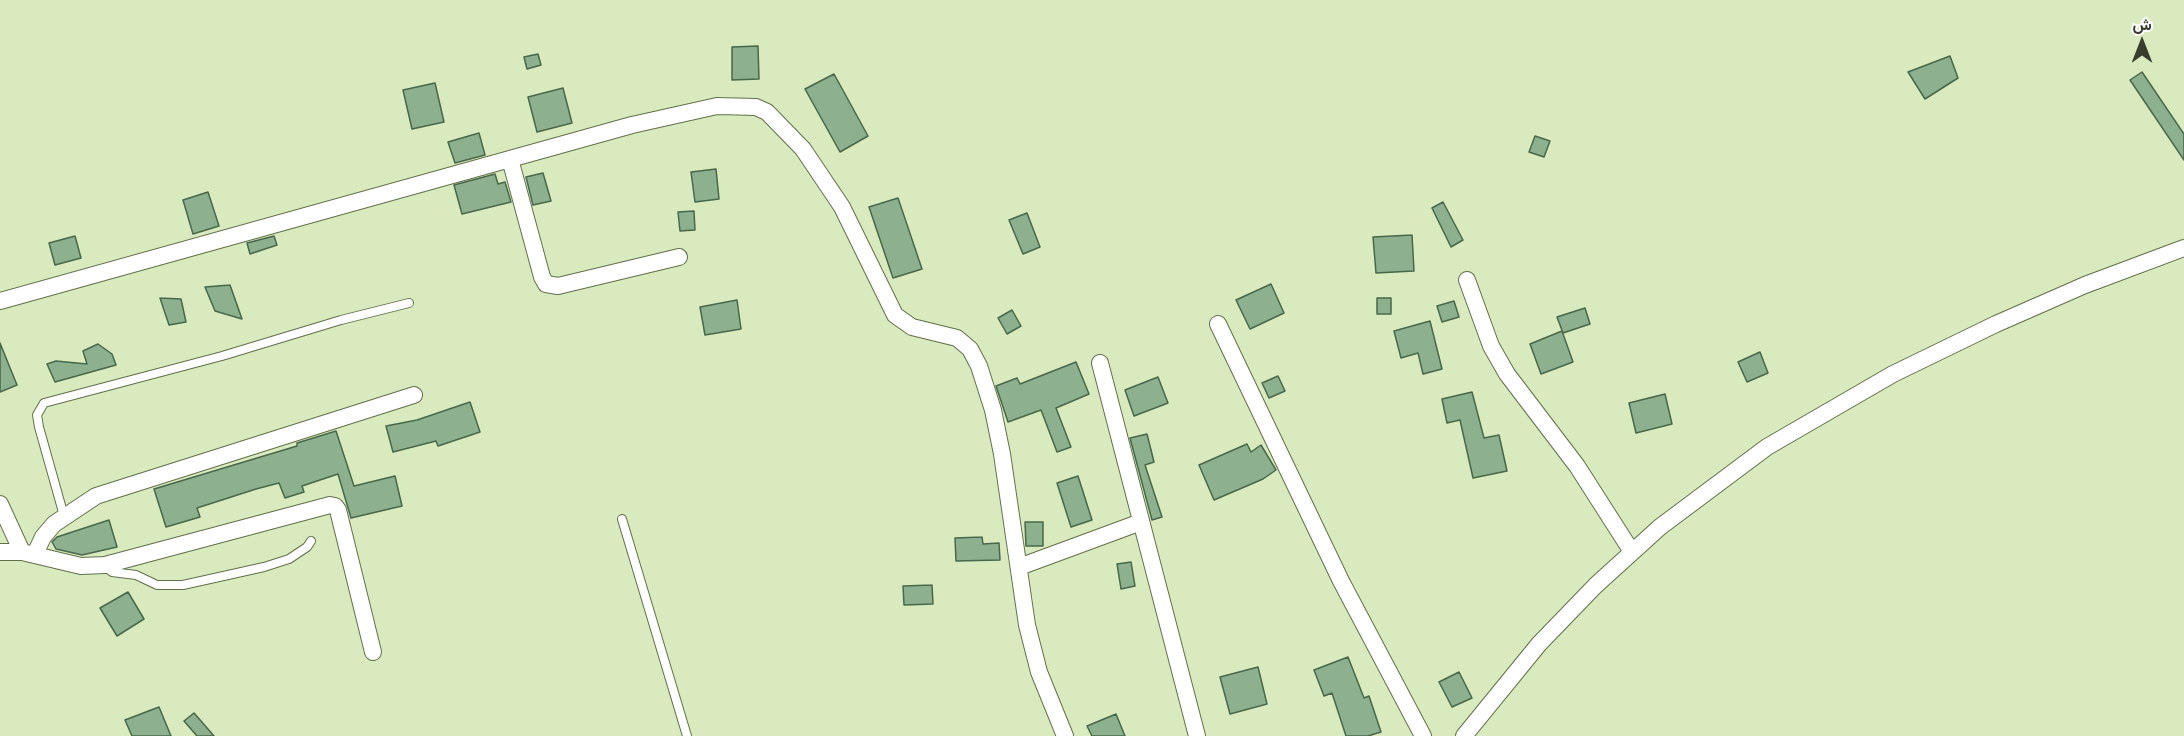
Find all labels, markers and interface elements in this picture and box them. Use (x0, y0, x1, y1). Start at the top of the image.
north arrow (2112, 12, 2172, 72)
text: ش (2132, 13, 2152, 35)

